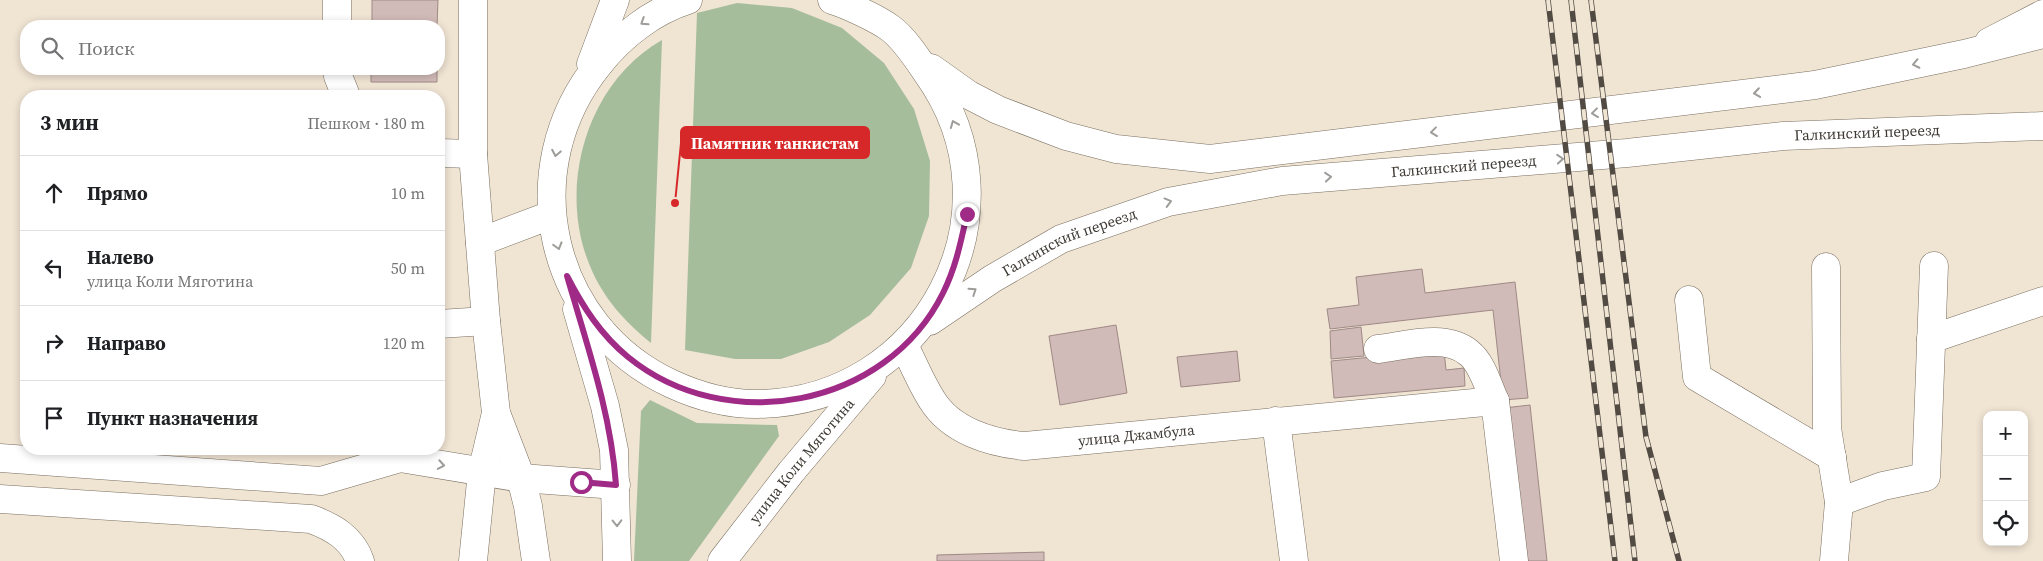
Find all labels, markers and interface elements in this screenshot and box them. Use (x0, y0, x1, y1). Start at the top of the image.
one-way arrow (641, 16, 650, 25)
search box (20, 20, 445, 75)
icon: search (38, 34, 66, 62)
text: Поиск (78, 35, 135, 61)
one-way arrow (1912, 58, 1921, 69)
one-way arrow (1752, 87, 1761, 97)
one-way arrow (1591, 107, 1600, 117)
text: 3 мин (40, 108, 99, 137)
text: Пешком · 180 m (307, 112, 425, 134)
street label: Галкинский переезд (1794, 119, 1941, 146)
one-way arrow (950, 120, 961, 129)
one-way arrow (1430, 126, 1438, 137)
callout: Памятник танкистам (681, 127, 869, 158)
text: Памятник танкистам (691, 132, 859, 154)
one-way arrow (551, 148, 561, 157)
street label: Галкинский переезд (1390, 149, 1538, 182)
one-way arrow (1556, 153, 1564, 164)
one-way arrow (1324, 172, 1332, 183)
icon: ahead (40, 179, 68, 207)
text: Прямо (87, 180, 148, 206)
text: 10 m (391, 182, 425, 204)
one-way arrow (1163, 198, 1171, 208)
route end (956, 203, 979, 226)
street label: Галкинский переезд (998, 203, 1140, 281)
one-way arrow (552, 241, 562, 250)
text: Налево (87, 244, 154, 270)
icon: left (40, 254, 68, 282)
text: 50 m (391, 257, 425, 279)
text: улица Коли Мяготина (87, 270, 253, 292)
one-way arrow (968, 288, 977, 297)
icon: right (40, 329, 68, 357)
text: Направо (87, 330, 166, 356)
text: 120 m (383, 332, 425, 354)
street label: улица Коли Мяготина (744, 393, 859, 528)
icon: arrive (40, 404, 68, 432)
text: Пункт назначения (87, 405, 258, 431)
map controls (1983, 411, 2028, 546)
button: + (1983, 411, 2028, 456)
street label: улица Джамбула (1077, 419, 1196, 451)
button: − (1983, 456, 2028, 501)
one-way arrow (437, 459, 445, 470)
route start (570, 471, 593, 494)
button: locate (1983, 501, 2028, 546)
one-way arrow (612, 520, 622, 527)

